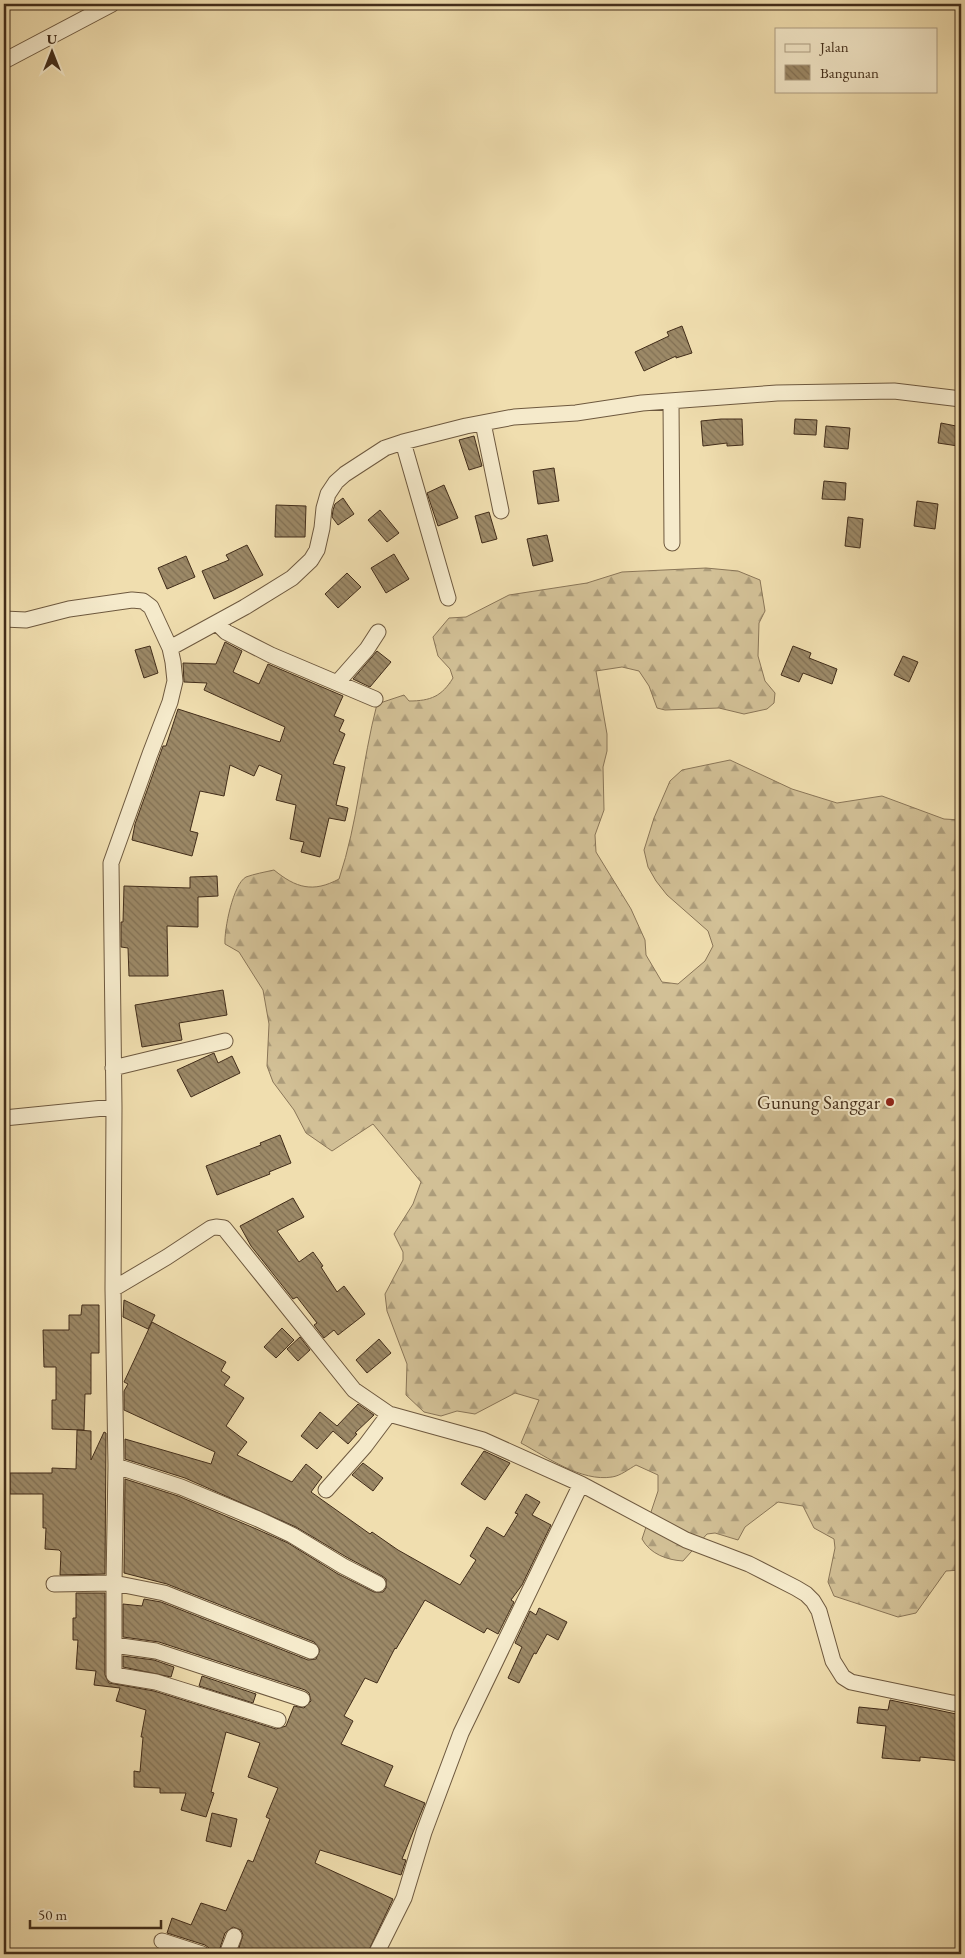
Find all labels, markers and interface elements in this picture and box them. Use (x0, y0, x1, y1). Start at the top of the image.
north arrow (28, 28, 78, 78)
legend (775, 28, 938, 92)
text: U (47, 30, 58, 48)
text: Jalan (818, 37, 849, 56)
text: Bangunan (820, 63, 879, 82)
place label: Gunung Sanggar (757, 1090, 881, 1115)
marker: Gunung Sanggar (884, 1096, 896, 1108)
scale bar (30, 1898, 161, 1930)
text: 50 m (38, 1905, 67, 1924)

